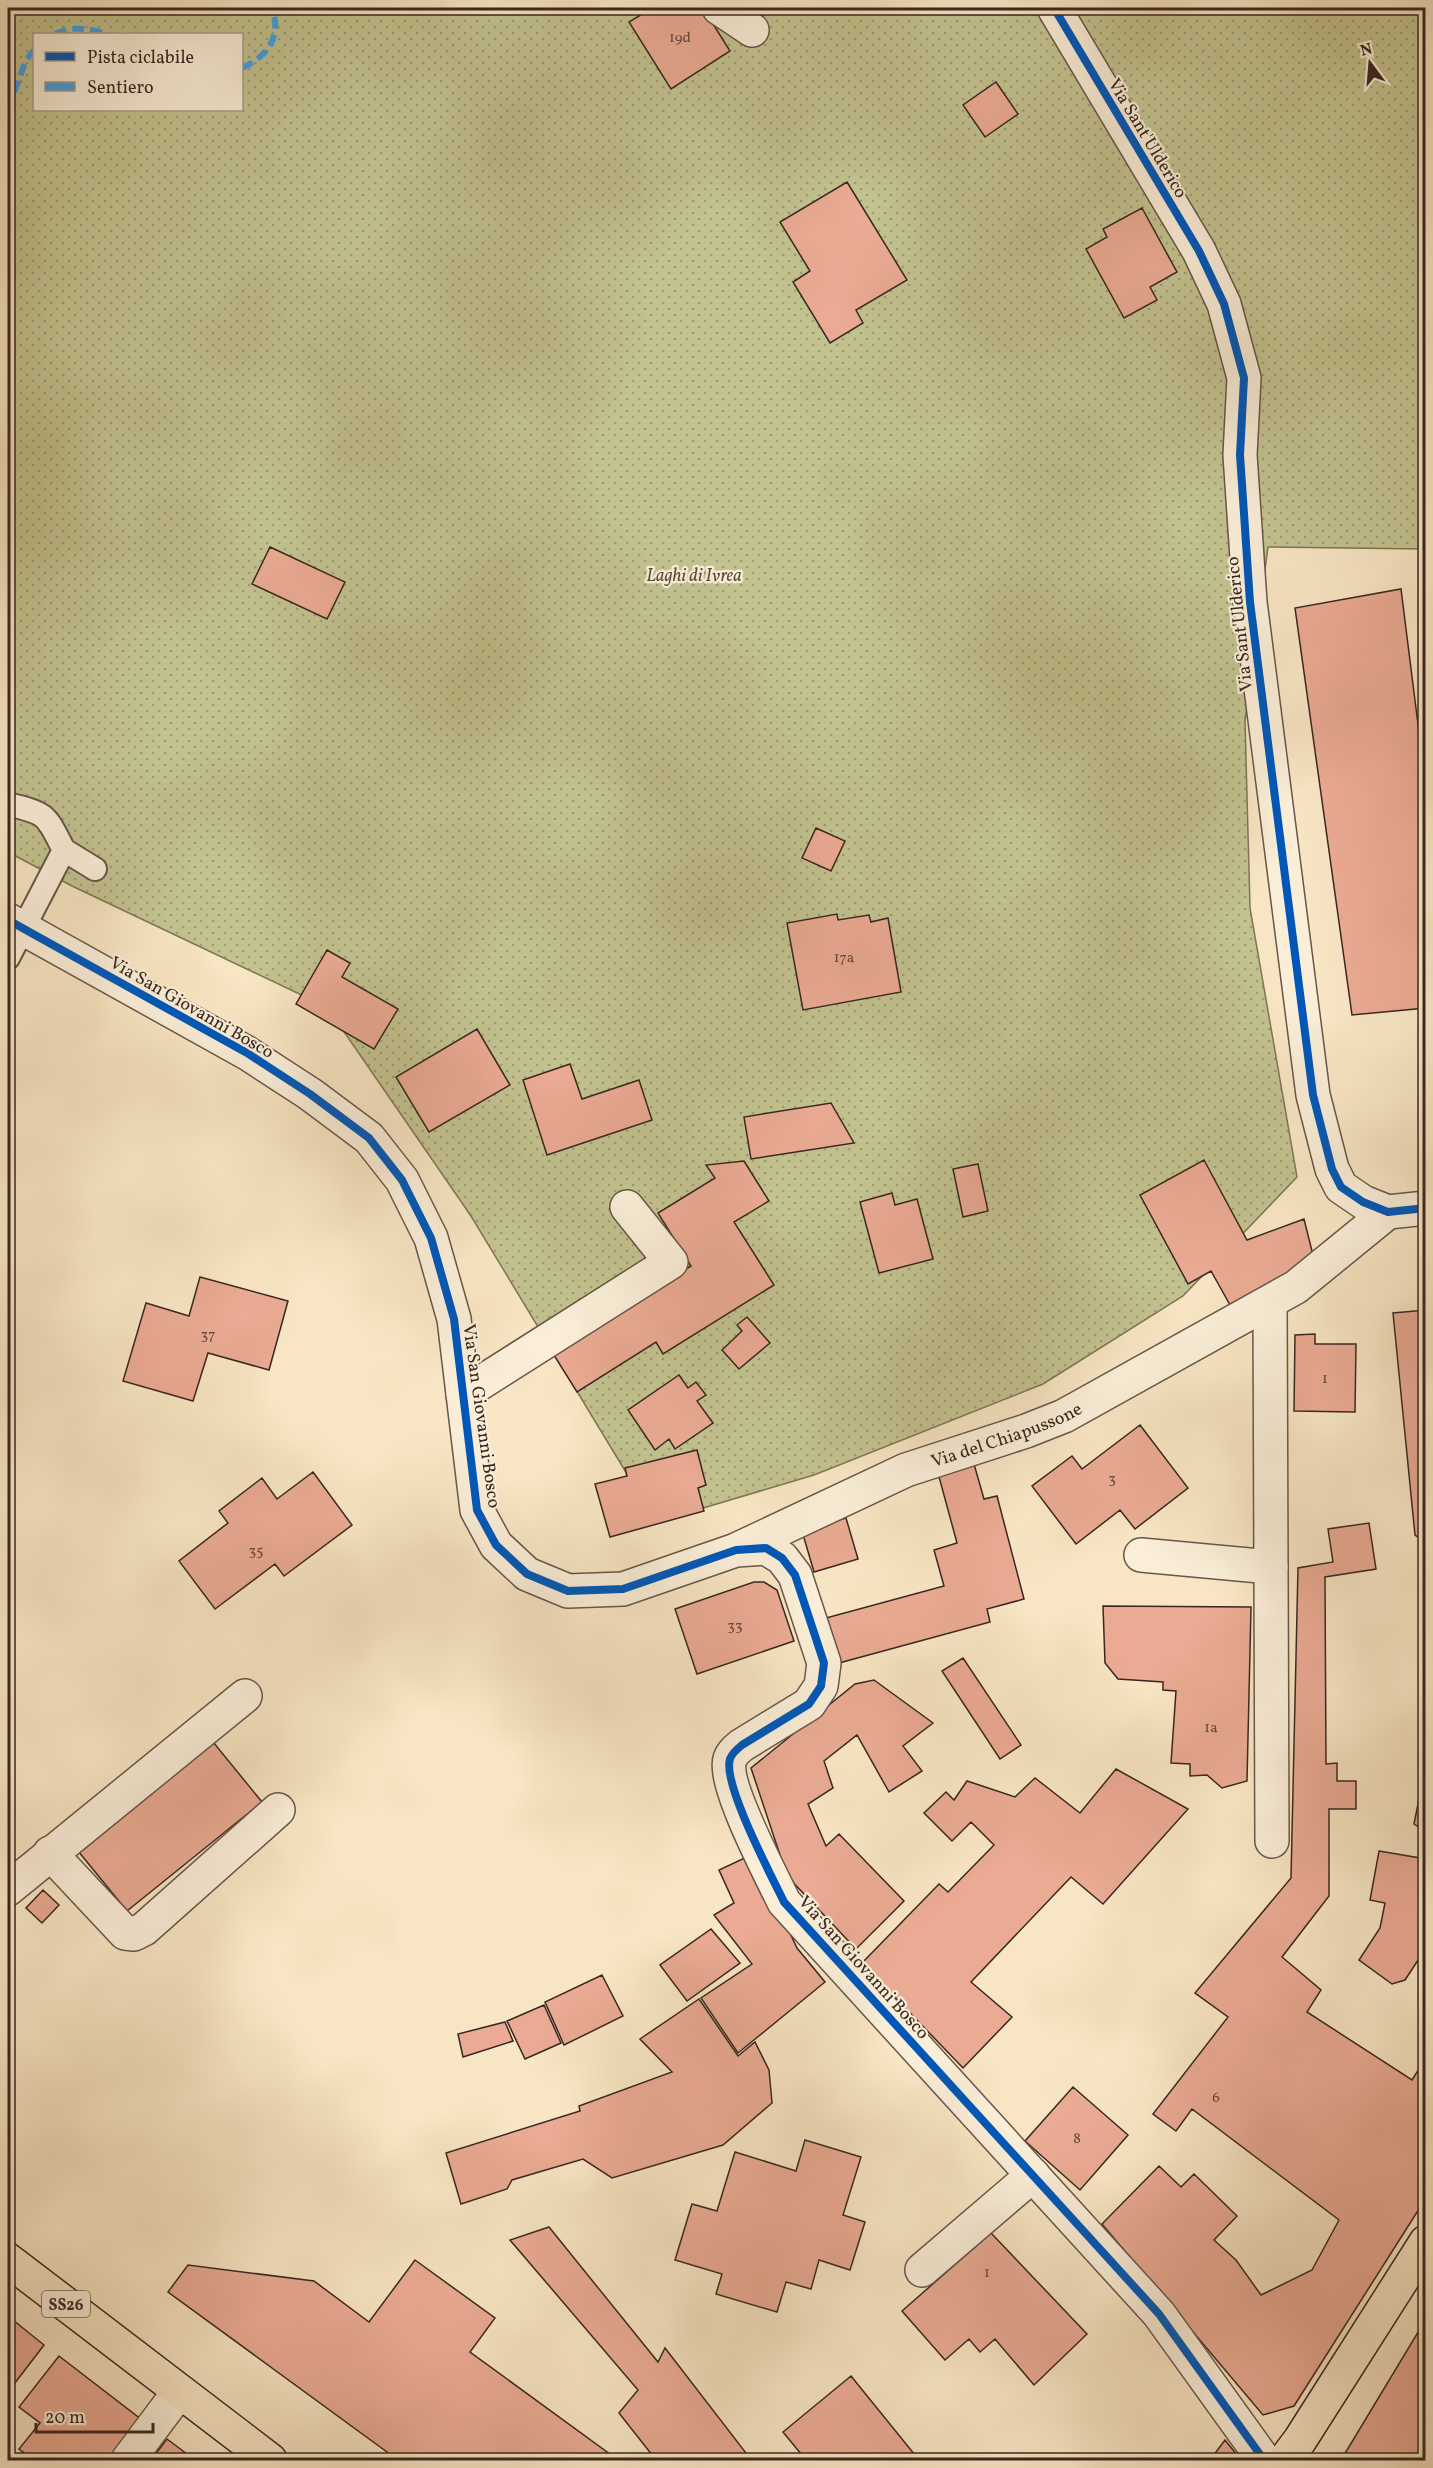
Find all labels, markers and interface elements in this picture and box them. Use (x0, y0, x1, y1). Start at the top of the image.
house number: 19d (669, 28, 691, 49)
legend (33, 33, 243, 111)
north arrow (1340, 33, 1400, 93)
text: N (1358, 38, 1375, 63)
text: Pista ciclabile (87, 46, 194, 71)
street label: Via Sant'Ulderico (1101, 74, 1192, 203)
text: Sentiero (87, 76, 154, 101)
street label: Via Sant'Ulderico (1221, 555, 1260, 693)
park label: Laghi di Ivrea (646, 564, 742, 589)
house number: 17a (834, 948, 854, 969)
street label: Via San Giovanni Bosco (105, 951, 278, 1066)
street label: Via San Giovanni Bosco (455, 1322, 506, 1510)
house number: 37 (201, 1325, 215, 1346)
house number: 1 (1322, 1369, 1328, 1390)
street label: Via del Chiapussone (928, 1397, 1087, 1475)
house number: 3 (1108, 1469, 1116, 1490)
house number: 35 (249, 1541, 263, 1562)
house number: 33 (727, 1616, 743, 1637)
house number: 1a (1204, 1718, 1218, 1739)
street label: Via San Giovanni Bosco (791, 1891, 934, 2045)
house number: 6 (1212, 2088, 1220, 2109)
house number: 8 (1073, 2129, 1081, 2150)
house number: 1 (984, 2263, 990, 2284)
road number: SS26 (42, 2291, 90, 2317)
scale bar (36, 2396, 153, 2434)
text: 20 m (45, 2406, 85, 2431)

